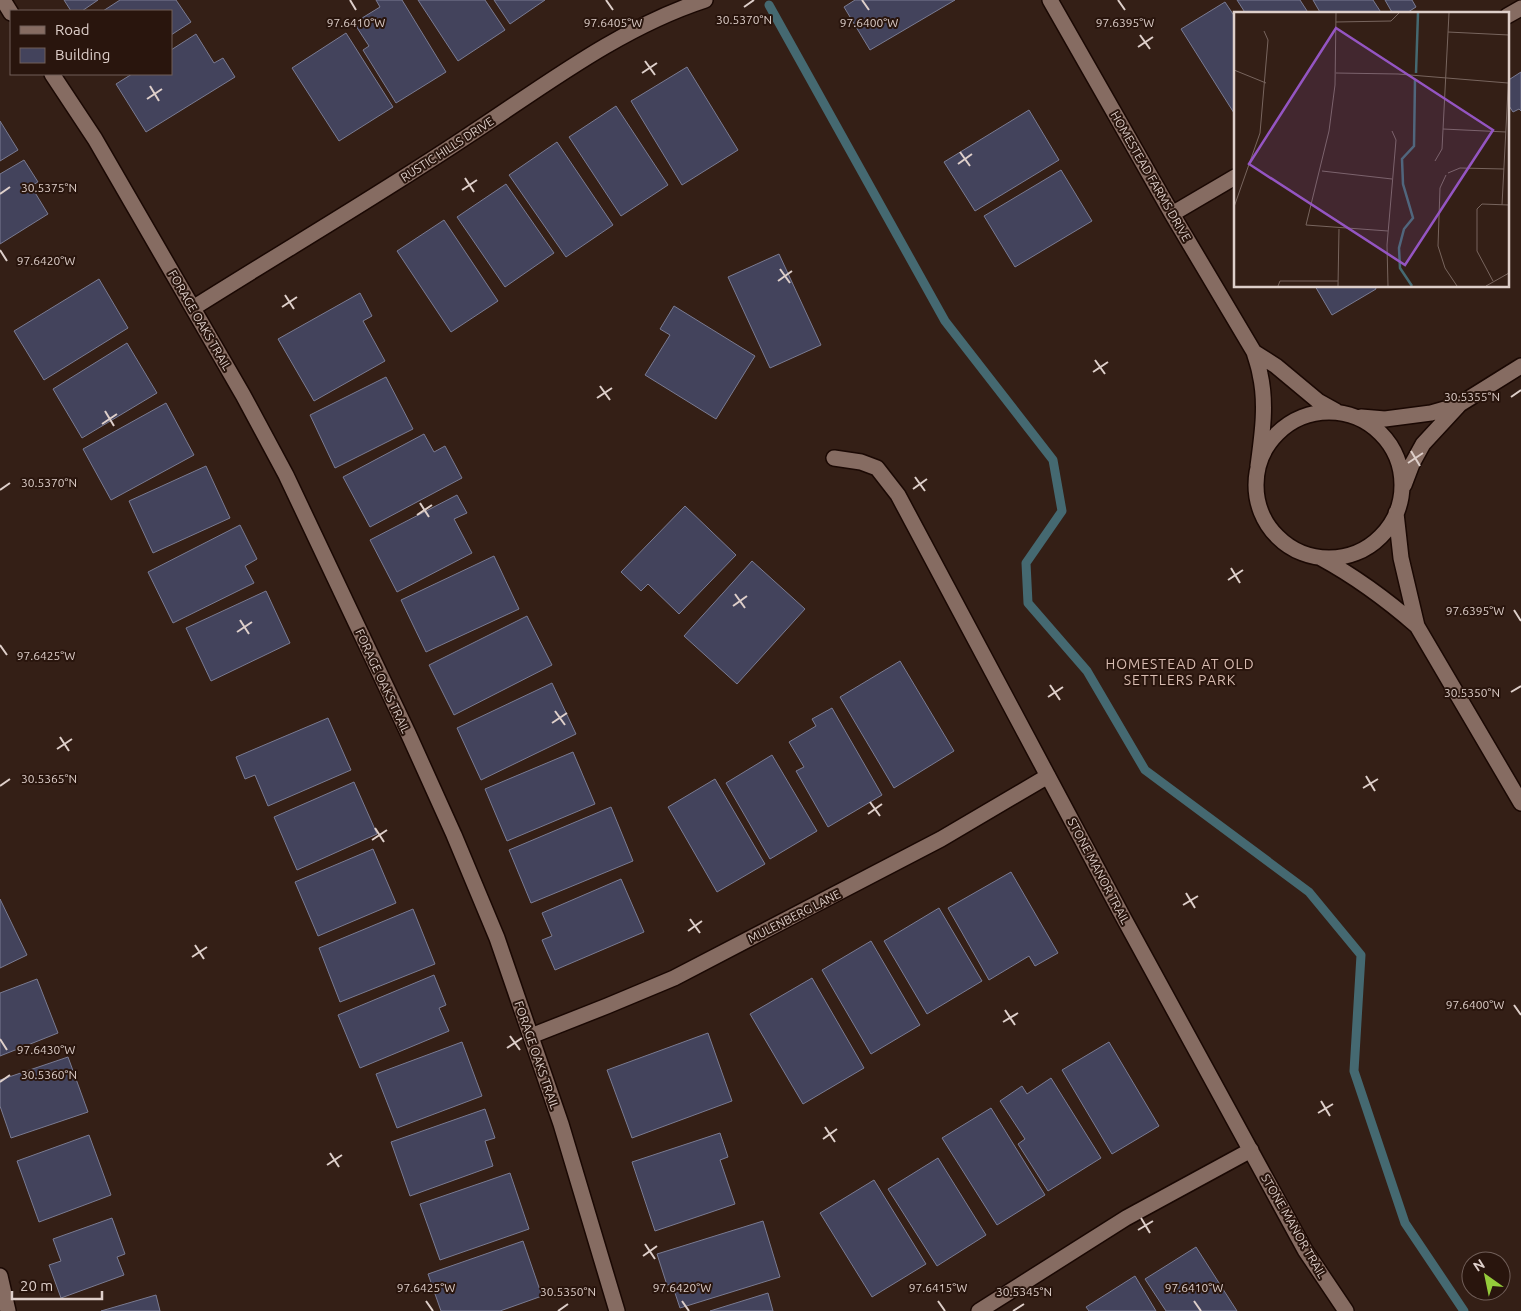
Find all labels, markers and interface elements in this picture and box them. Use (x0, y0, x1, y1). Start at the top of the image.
legend (10, 10, 172, 75)
inset map (1234, 12, 1508, 288)
text: 30.5370°N (716, 13, 772, 26)
text: 97.6410°W (327, 16, 385, 29)
text: 97.6405°W (584, 16, 642, 29)
text: 97.6400°W (840, 16, 898, 29)
text: 97.6395°W (1096, 16, 1154, 29)
text: Road (55, 21, 90, 38)
text: Building (55, 46, 110, 63)
street label: HOMESTEAD FARMS DRIVE (1108, 109, 1194, 243)
street label: RUSTIC HILLS DRIVE (398, 114, 496, 184)
text: 30.5375°N (21, 181, 77, 194)
text: 97.6420°W (17, 254, 75, 267)
street label: FORAGE OAKS TRAIL (166, 268, 234, 372)
text: 30.5355°N (1444, 390, 1500, 403)
text: 30.5370°N (21, 476, 77, 489)
text: 97.6395°W (1446, 604, 1504, 617)
street label: FORAGE OAKS TRAIL (353, 627, 413, 735)
text: 97.6425°W (17, 649, 75, 662)
district label: HOMESTEAD AT OLD SETTLERS PARK (1105, 656, 1255, 688)
text: 30.5350°N (1444, 686, 1500, 699)
text: 30.5365°N (21, 772, 77, 785)
street label: STONE MANOR TRAIL (1066, 816, 1132, 926)
street label: MULENBERG LANE (746, 887, 843, 945)
text: 97.6400°W (1446, 998, 1504, 1011)
street label: FORAGE OAKS TRAIL (512, 999, 562, 1111)
text: 97.6430°W (17, 1043, 75, 1056)
text: 30.5360°N (21, 1068, 77, 1081)
street label: STONE MANOR TRAIL (1259, 1172, 1329, 1280)
north arrow (1461, 1251, 1511, 1301)
text: N (1470, 1256, 1488, 1275)
scale bar (12, 1268, 102, 1300)
text: 20 m (20, 1277, 53, 1294)
text: 97.6425°W (397, 1281, 455, 1294)
text: 97.6420°W (653, 1281, 711, 1294)
text: 97.6415°W (909, 1281, 967, 1294)
text: 97.6410°W (1165, 1281, 1223, 1294)
text: 30.5350°N (540, 1285, 596, 1298)
text: 30.5345°N (996, 1285, 1052, 1298)

